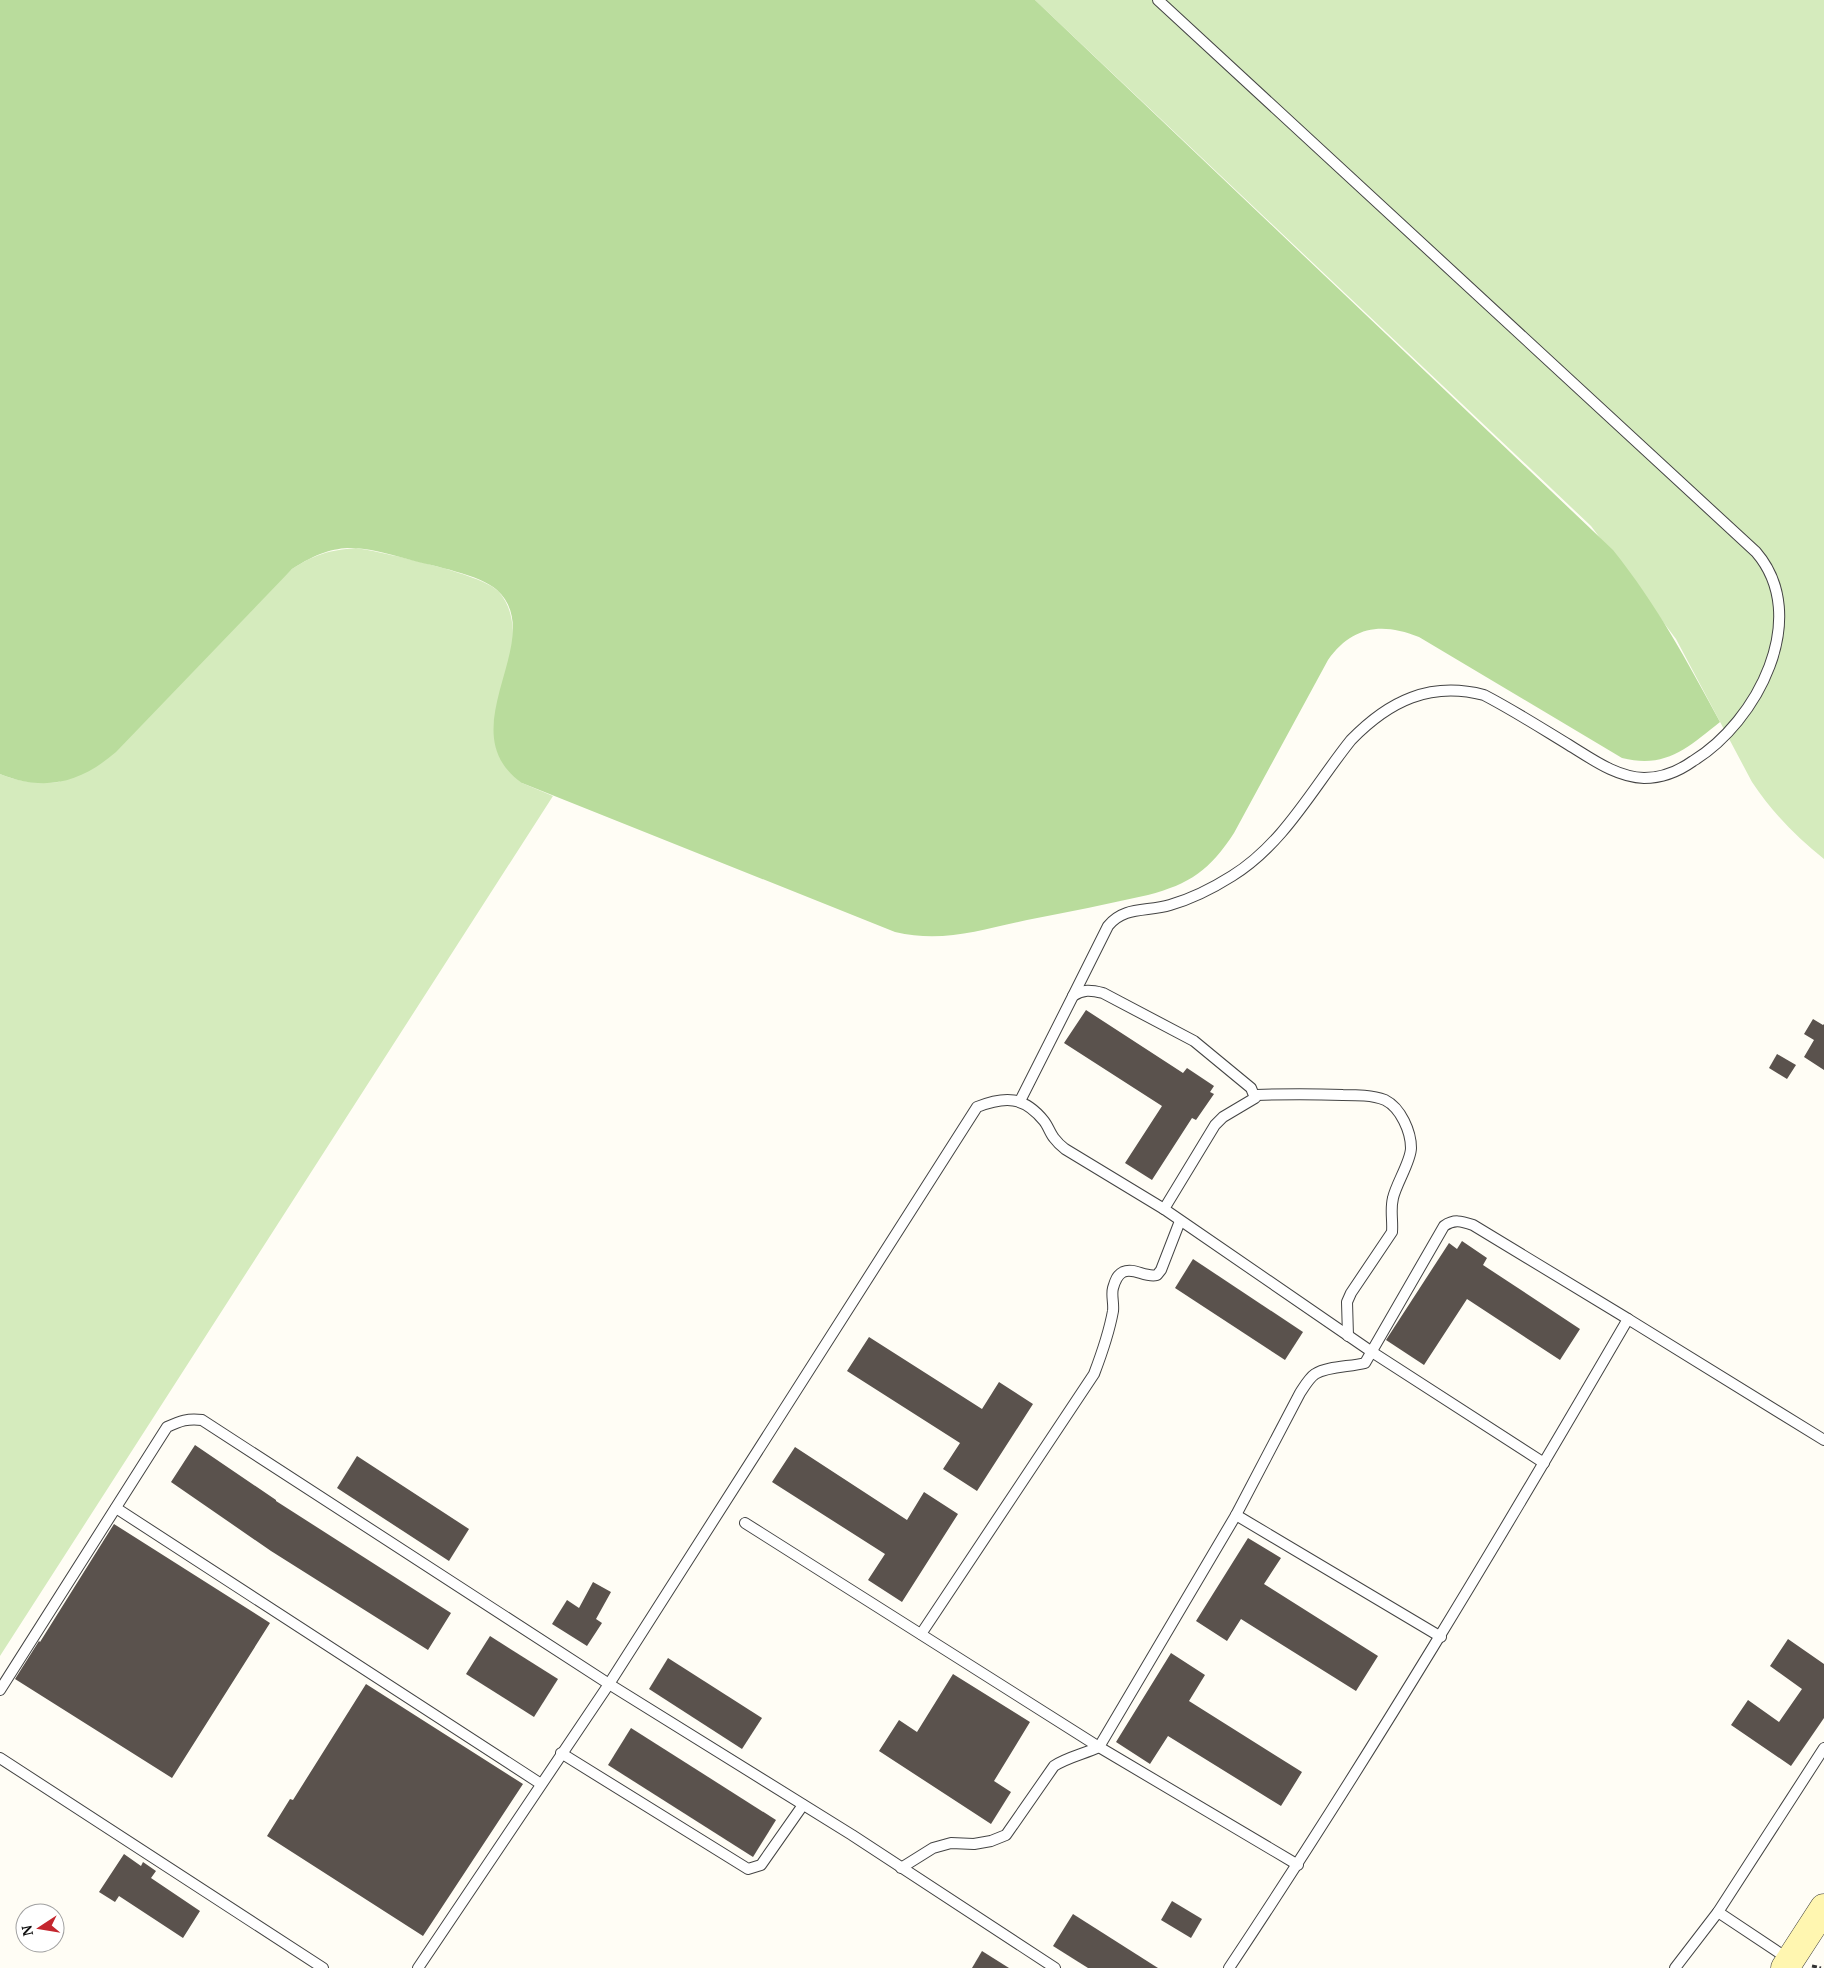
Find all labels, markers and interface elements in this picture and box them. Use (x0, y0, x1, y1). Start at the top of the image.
north arrow (15, 1903, 65, 1953)
text: N (16, 1923, 37, 1938)

